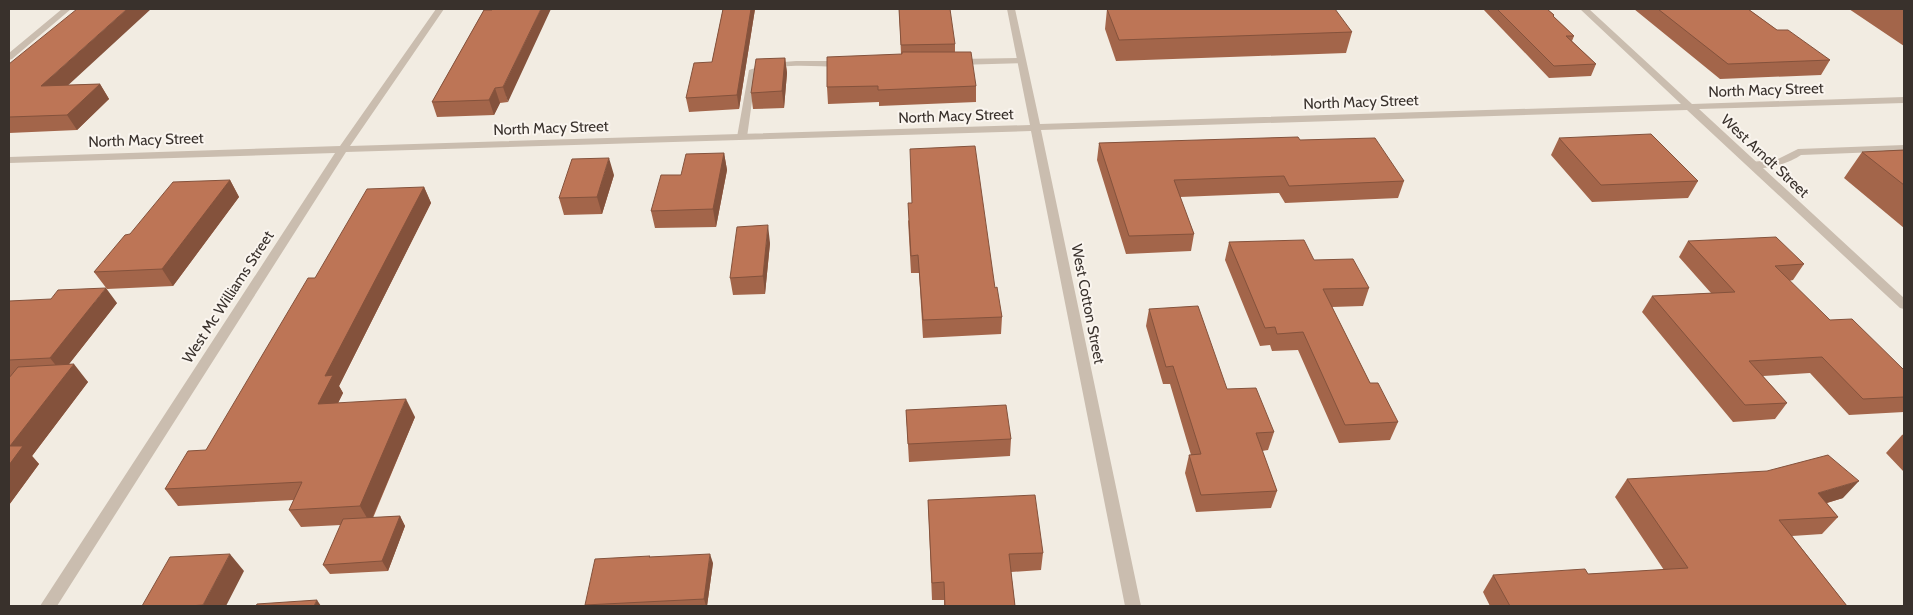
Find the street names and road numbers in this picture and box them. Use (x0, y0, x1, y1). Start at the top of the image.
street label: North Macy Street (1708, 79, 1824, 101)
street label: North Macy Street (1303, 91, 1419, 113)
street label: North Macy Street (898, 105, 1014, 127)
street label: West Arndt Street (1717, 111, 1813, 201)
street label: North Macy Street (493, 117, 609, 139)
street label: North Macy Street (88, 129, 204, 151)
street label: West Mc Williams Street (178, 227, 278, 367)
street label: West Cotton Street (1068, 243, 1108, 365)

